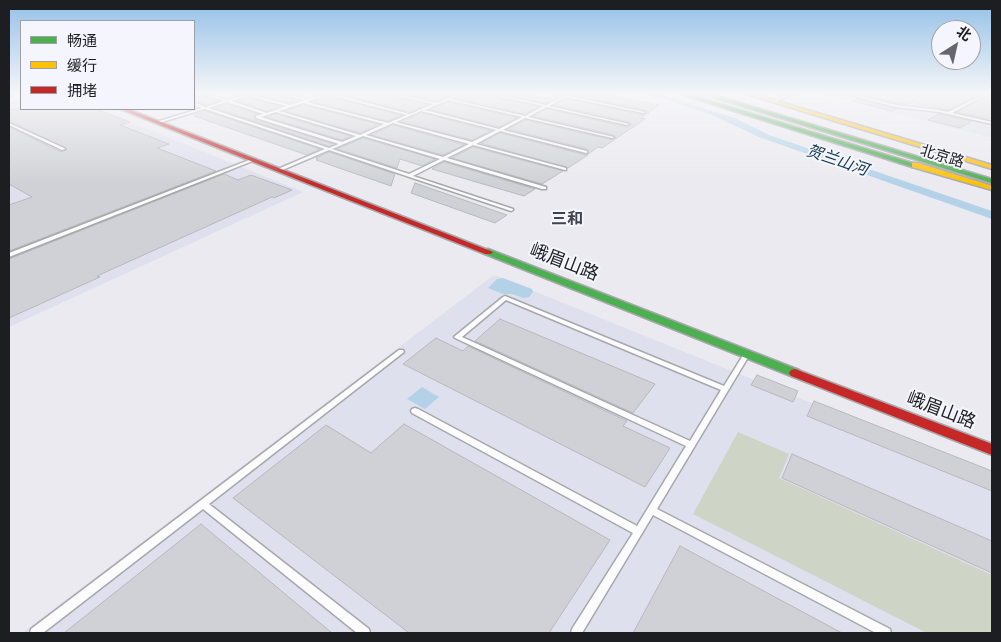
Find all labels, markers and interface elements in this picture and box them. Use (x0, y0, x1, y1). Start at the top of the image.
legend (20, 20, 195, 110)
north arrow (931, 20, 981, 70)
text: 北 (953, 22, 975, 45)
text: 畅通 (67, 30, 97, 51)
text: 缓行 (67, 55, 97, 76)
text: 拥堵 (67, 80, 97, 101)
water label: 贺兰山河 (804, 142, 870, 180)
street label: 北京路 (918, 142, 966, 172)
district label: 三和 (551, 210, 583, 230)
street label: 峨眉山路 (527, 240, 601, 286)
street label: 峨眉山路 (904, 388, 978, 434)

